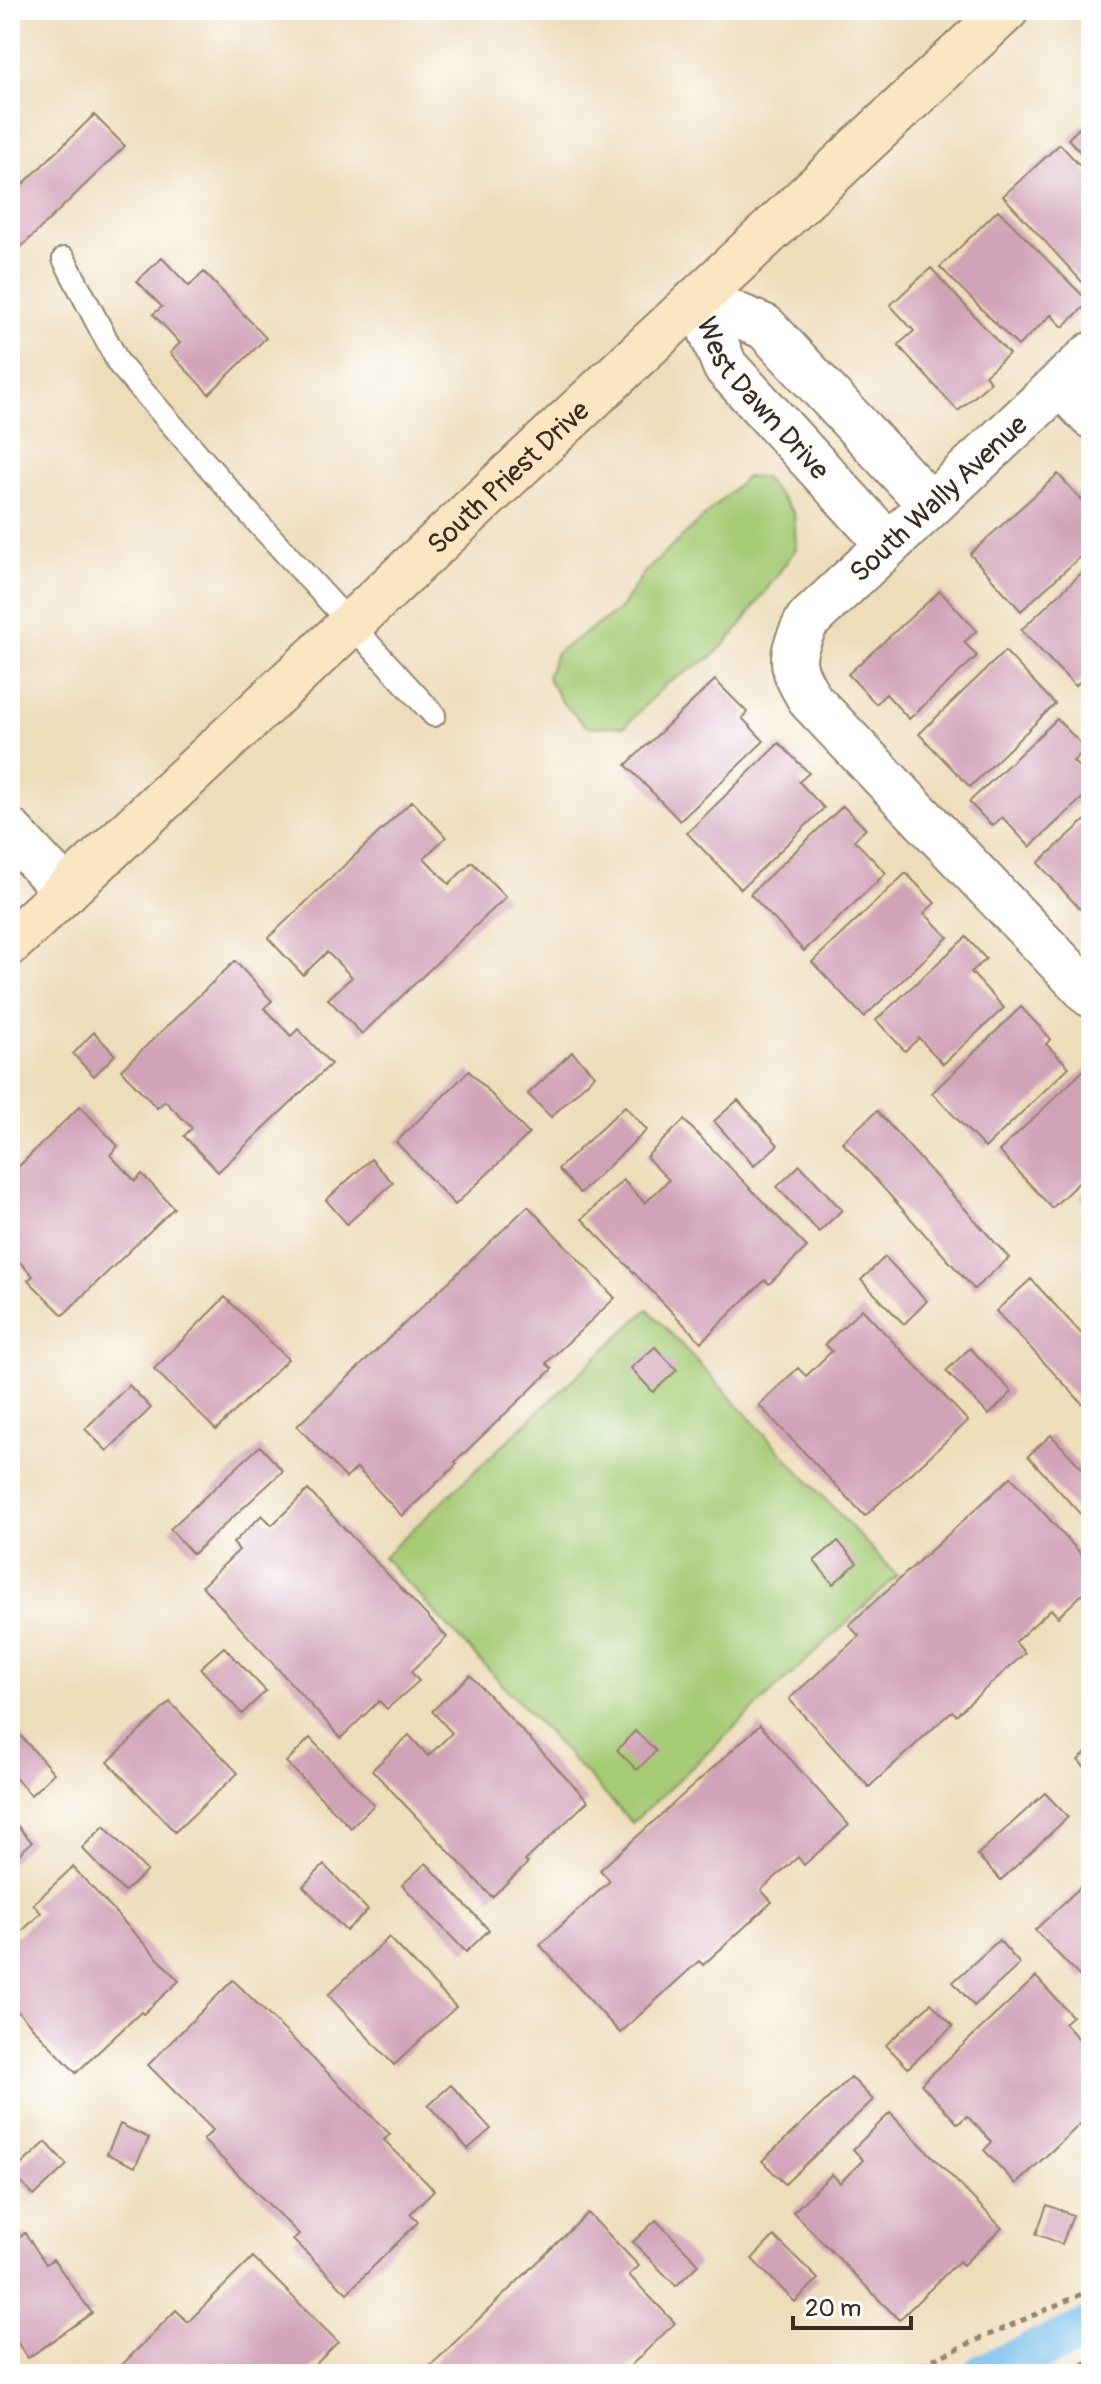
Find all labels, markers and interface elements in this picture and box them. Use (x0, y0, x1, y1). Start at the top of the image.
street label: West Dawn Drive (688, 312, 836, 488)
street label: South Priest Drive (420, 393, 597, 562)
street label: South Wally Avenue (843, 408, 1035, 590)
scale bar (793, 2280, 911, 2330)
text: 20 m (805, 2294, 861, 2323)

